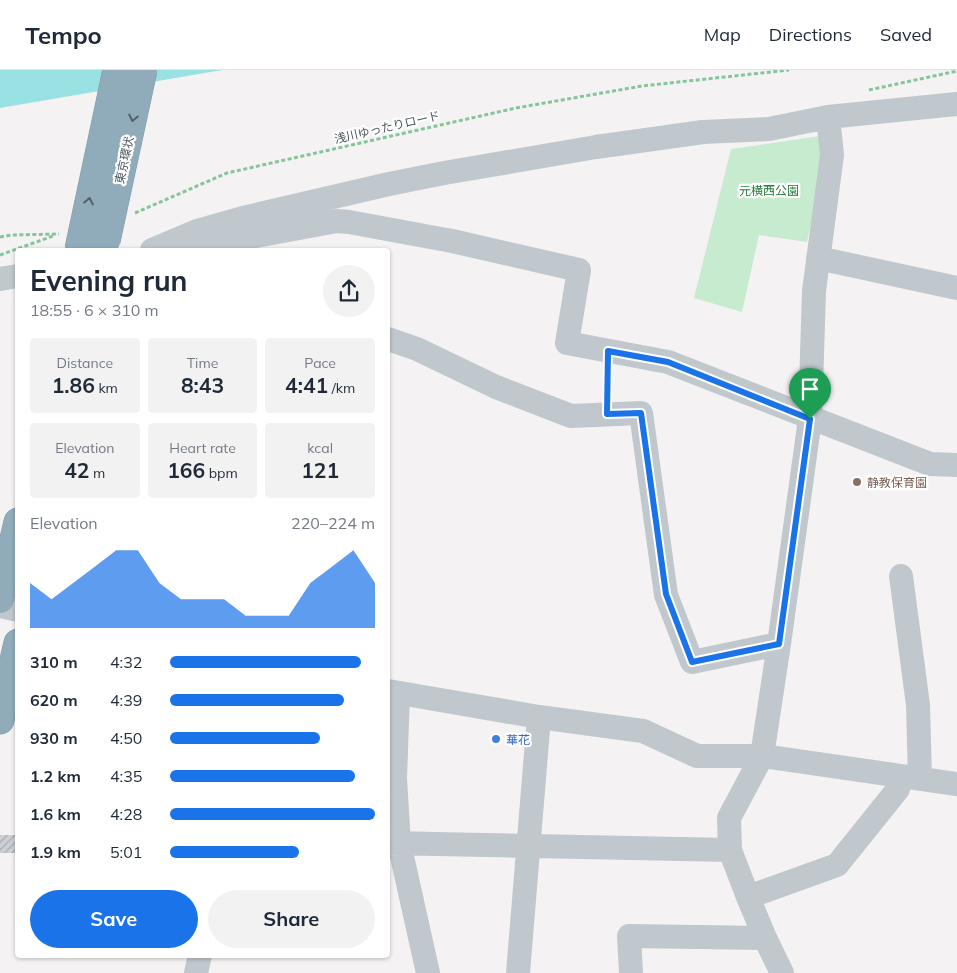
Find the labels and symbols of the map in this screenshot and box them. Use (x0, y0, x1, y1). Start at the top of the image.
street label: 浅川ゆったりロード (333, 108, 441, 146)
one-way arrow (128, 113, 138, 122)
street label: 東京環状 (112, 135, 136, 185)
park label: 元横西公園 (739, 183, 799, 198)
one-way arrow (83, 197, 94, 206)
pin (789, 368, 831, 419)
place label: 静教保育園 (867, 475, 927, 490)
marker: 静教保育園 (851, 476, 863, 488)
place label: 華花 (506, 732, 530, 747)
marker: 華花 (490, 733, 502, 745)

